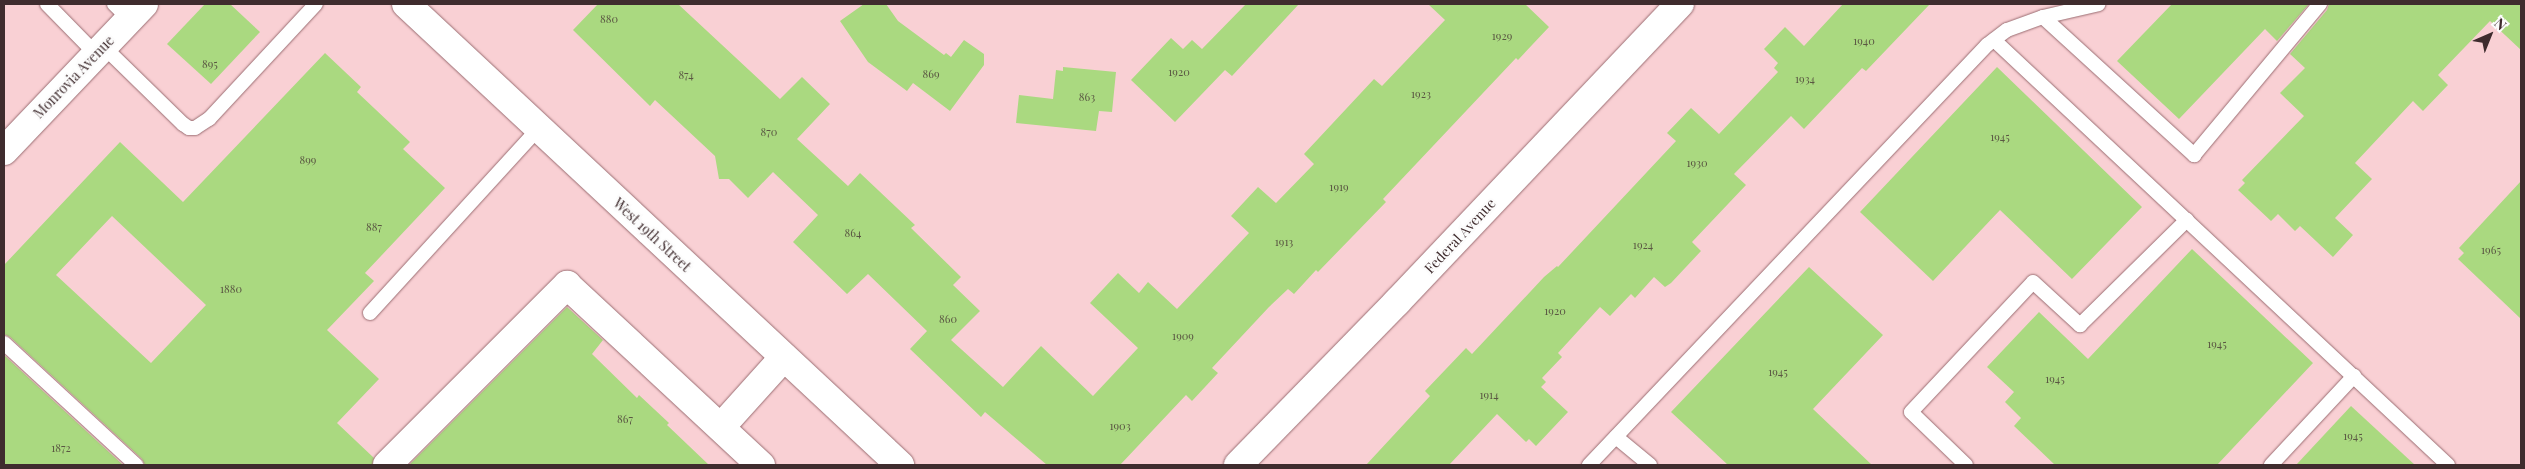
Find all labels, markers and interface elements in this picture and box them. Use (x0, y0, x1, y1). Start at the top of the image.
north arrow (2465, 10, 2515, 60)
house number: 880 (600, 12, 618, 26)
text: N (2491, 13, 2511, 34)
house number: 1929 (1492, 29, 1512, 43)
street label: Monrovia Avenue (30, 32, 118, 122)
house number: 1940 (1853, 34, 1875, 48)
house number: 895 (202, 57, 218, 71)
house number: 1920 (1168, 65, 1190, 79)
house number: 869 (922, 67, 940, 81)
house number: 874 (678, 68, 694, 82)
house number: 1934 (1795, 72, 1815, 86)
house number: 1923 (1411, 87, 1431, 101)
house number: 863 (1079, 90, 1095, 104)
house number: 870 (761, 125, 777, 139)
house number: 1945 (1990, 130, 2010, 144)
house number: 899 (300, 153, 316, 167)
house number: 1930 (1686, 156, 1708, 170)
house number: 1919 (1329, 180, 1349, 194)
street label: West 19th Street (610, 195, 694, 275)
street label: Federal Avenue (1421, 195, 1499, 277)
house number: 887 (366, 220, 382, 234)
house number: 864 (845, 226, 861, 240)
house number: 1913 (1275, 235, 1293, 249)
house number: 1924 (1633, 238, 1653, 252)
house number: 1965 (2481, 243, 2501, 257)
house number: 1880 (220, 282, 242, 296)
house number: 1920 (1544, 304, 1566, 318)
house number: 860 (939, 312, 957, 326)
house number: 1909 (1172, 329, 1194, 343)
house number: 1945 (2207, 337, 2227, 351)
house number: 1945 (1768, 365, 1788, 379)
house number: 1945 (2045, 372, 2065, 386)
house number: 1914 (1479, 388, 1499, 402)
house number: 867 (617, 412, 633, 426)
house number: 1903 (1109, 419, 1131, 433)
house number: 1945 (2343, 429, 2363, 443)
house number: 1872 (51, 441, 71, 455)

